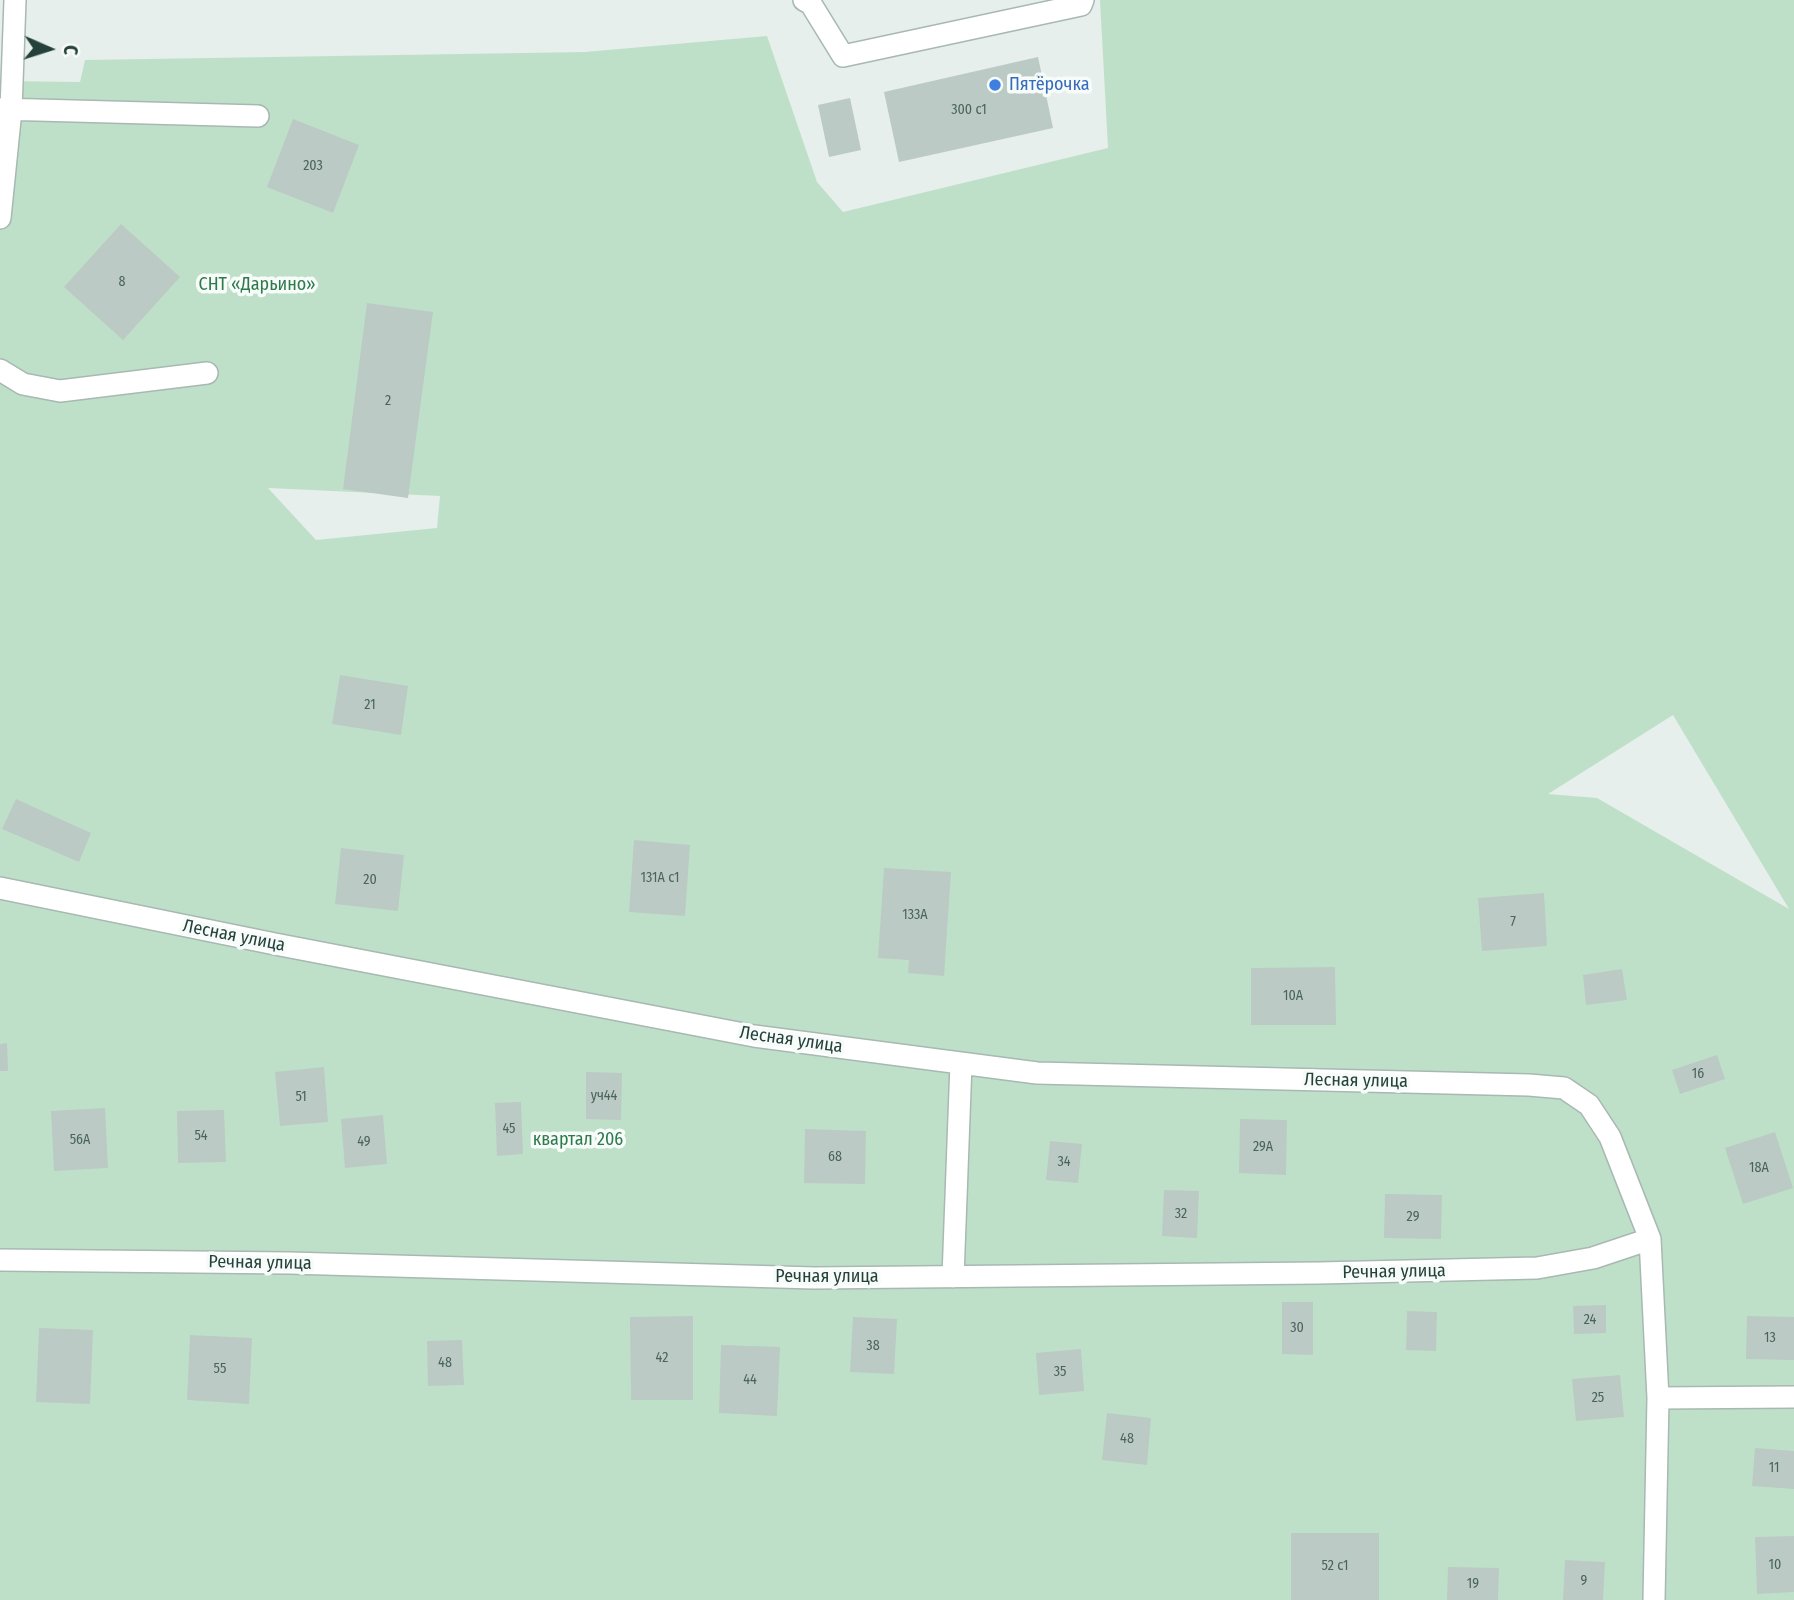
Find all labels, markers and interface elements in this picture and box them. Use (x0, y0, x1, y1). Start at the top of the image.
north arrow (14, 14, 84, 84)
text: С (59, 45, 82, 56)
place label: Пятёрочка (1009, 74, 1089, 96)
marker: Пятёрочка (987, 77, 1003, 93)
house number: 300 с1 (951, 102, 987, 118)
house number: 203 (303, 158, 323, 174)
house number: 8 (119, 274, 125, 290)
park label: СНТ «Дарьино» (198, 274, 316, 296)
house number: 2 (385, 393, 391, 409)
house number: 21 (364, 697, 376, 713)
house number: 131А с1 (641, 870, 679, 886)
house number: 20 (363, 872, 377, 888)
house number: 133А (902, 907, 928, 923)
house number: 7 (1510, 914, 1516, 930)
street label: Лесная улица (181, 915, 287, 957)
house number: 10А (1283, 988, 1303, 1004)
street label: Лесная улица (738, 1022, 844, 1058)
house number: 16 (1692, 1066, 1704, 1082)
street label: Лесная улица (1304, 1069, 1408, 1093)
house number: уч44 (591, 1088, 617, 1104)
house number: 51 (295, 1089, 307, 1105)
house number: 45 (502, 1121, 516, 1137)
house number: 54 (194, 1128, 208, 1144)
park label: квартал 206 (533, 1129, 623, 1151)
house number: 56А (70, 1132, 90, 1148)
house number: 49 (357, 1134, 371, 1150)
house number: 29А (1253, 1139, 1273, 1155)
house number: 68 (828, 1149, 842, 1165)
house number: 34 (1057, 1154, 1071, 1170)
house number: 18А (1749, 1160, 1769, 1176)
house number: 32 (1175, 1206, 1187, 1222)
house number: 29 (1407, 1209, 1419, 1225)
street label: Речная улица (208, 1251, 312, 1275)
street label: Речная улица (1342, 1260, 1446, 1284)
street label: Речная улица (775, 1266, 879, 1288)
house number: 24 (1584, 1312, 1596, 1328)
house number: 30 (1290, 1320, 1304, 1336)
house number: 13 (1764, 1330, 1776, 1346)
house number: 38 (866, 1338, 880, 1354)
house number: 42 (656, 1350, 668, 1366)
house number: 48 (438, 1355, 452, 1371)
house number: 55 (214, 1361, 226, 1377)
house number: 35 (1054, 1364, 1066, 1380)
house number: 44 (743, 1372, 757, 1388)
house number: 25 (1592, 1390, 1604, 1406)
house number: 48 (1120, 1431, 1134, 1447)
house number: 11 (1769, 1460, 1779, 1476)
house number: 10 (1769, 1557, 1781, 1573)
house number: 52 с1 (1321, 1558, 1349, 1574)
house number: 9 (1581, 1573, 1587, 1589)
house number: 19 (1467, 1576, 1479, 1592)

